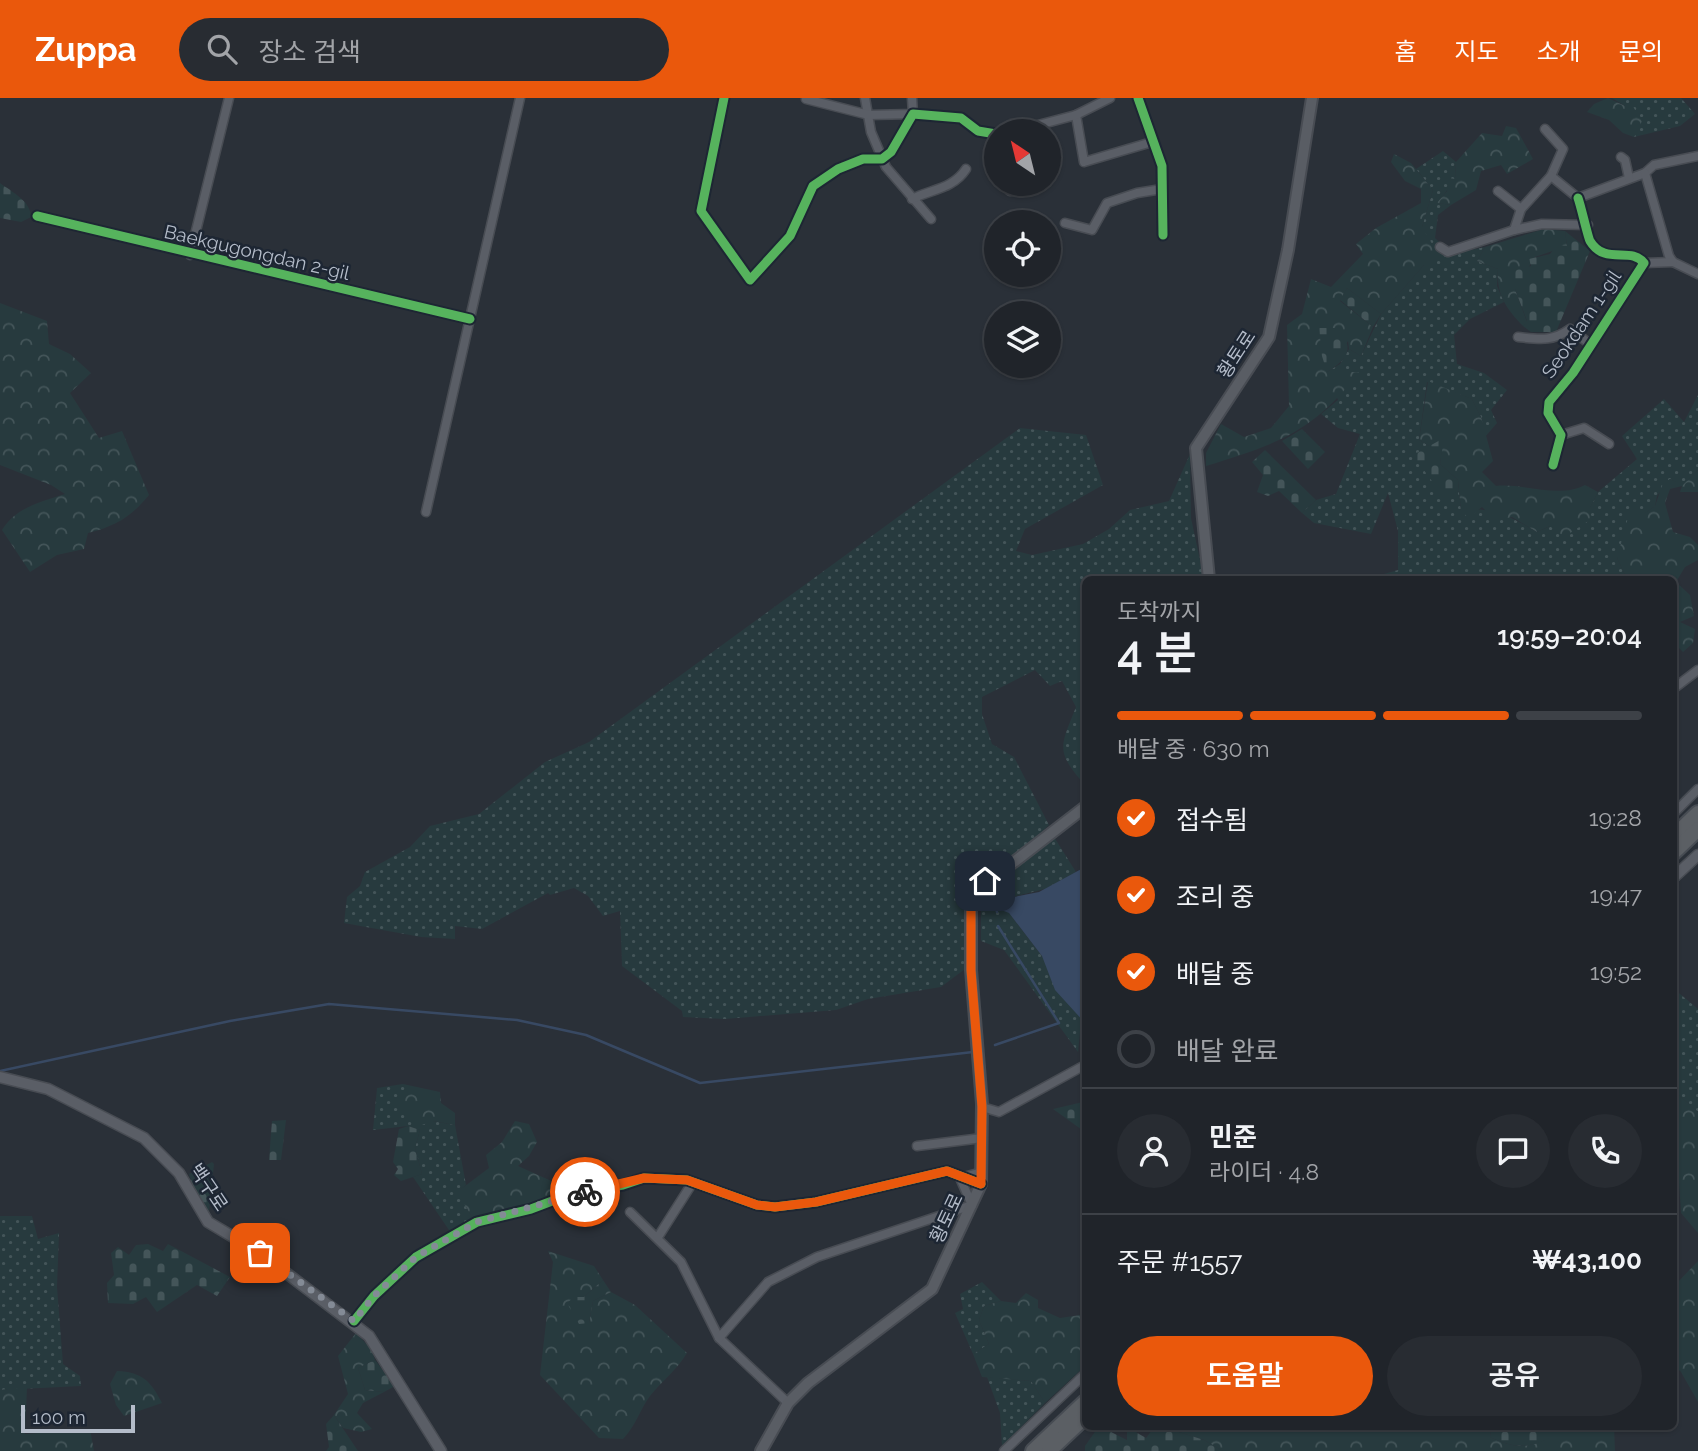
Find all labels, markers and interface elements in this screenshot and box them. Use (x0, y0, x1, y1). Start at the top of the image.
search box (179, 18, 669, 81)
text: Zuppa (35, 30, 137, 69)
icon: search (203, 30, 241, 68)
text: 장소 검색 (259, 37, 361, 67)
text: 홈 (1394, 37, 1416, 66)
text: 지도 (1454, 37, 1499, 66)
text: 소개 (1537, 37, 1581, 66)
text: 문의 (1619, 37, 1663, 66)
north arrow (984, 119, 1060, 196)
map controls (984, 119, 1061, 378)
button: locate (984, 210, 1061, 287)
street label: Baekgugongdan 2-gil (162, 220, 353, 284)
street label: Seokdam 1-gil (1537, 265, 1626, 382)
button: layers (984, 301, 1061, 378)
street label: 황토로 (1212, 326, 1260, 382)
text: 도착까지 (1117, 598, 1202, 625)
text: 19:59–20:04 (1497, 621, 1642, 651)
text: 4 분 (1117, 626, 1197, 680)
text: 배달 중 · 630 m (1117, 735, 1270, 762)
icon: check (1117, 799, 1155, 837)
text: 19:28 (1589, 804, 1642, 831)
text: 접수됨 (1176, 805, 1248, 835)
pin (955, 851, 1015, 911)
icon: home (966, 862, 1004, 900)
icon: check (1117, 876, 1155, 914)
text: 19:47 (1590, 881, 1642, 908)
text: 조리 중 (1176, 882, 1254, 912)
icon: check (1117, 953, 1155, 991)
text: 19:52 (1590, 958, 1642, 985)
text: 배달 중 (1176, 959, 1254, 989)
text: 배달 완료 (1176, 1036, 1278, 1066)
button: person (1117, 1114, 1191, 1188)
button: chat (1476, 1114, 1550, 1188)
button: phone (1568, 1114, 1642, 1188)
text: 민준 (1209, 1122, 1257, 1152)
courier (550, 1157, 620, 1227)
text: 라이더 · 4.8 (1209, 1158, 1319, 1185)
street label: 백구로 (185, 1159, 233, 1215)
icon: bike (566, 1173, 604, 1211)
street label: 황토로 (925, 1190, 967, 1246)
pin (230, 1223, 290, 1283)
icon: bag (241, 1234, 279, 1272)
text: ₩43,100 (1532, 1245, 1642, 1275)
text: 주문 #1557 (1117, 1247, 1242, 1277)
button: 도움말 (1117, 1336, 1373, 1416)
button: 공유 (1387, 1336, 1642, 1416)
scale bar (21, 1402, 135, 1434)
text: 100 m (32, 1406, 86, 1428)

